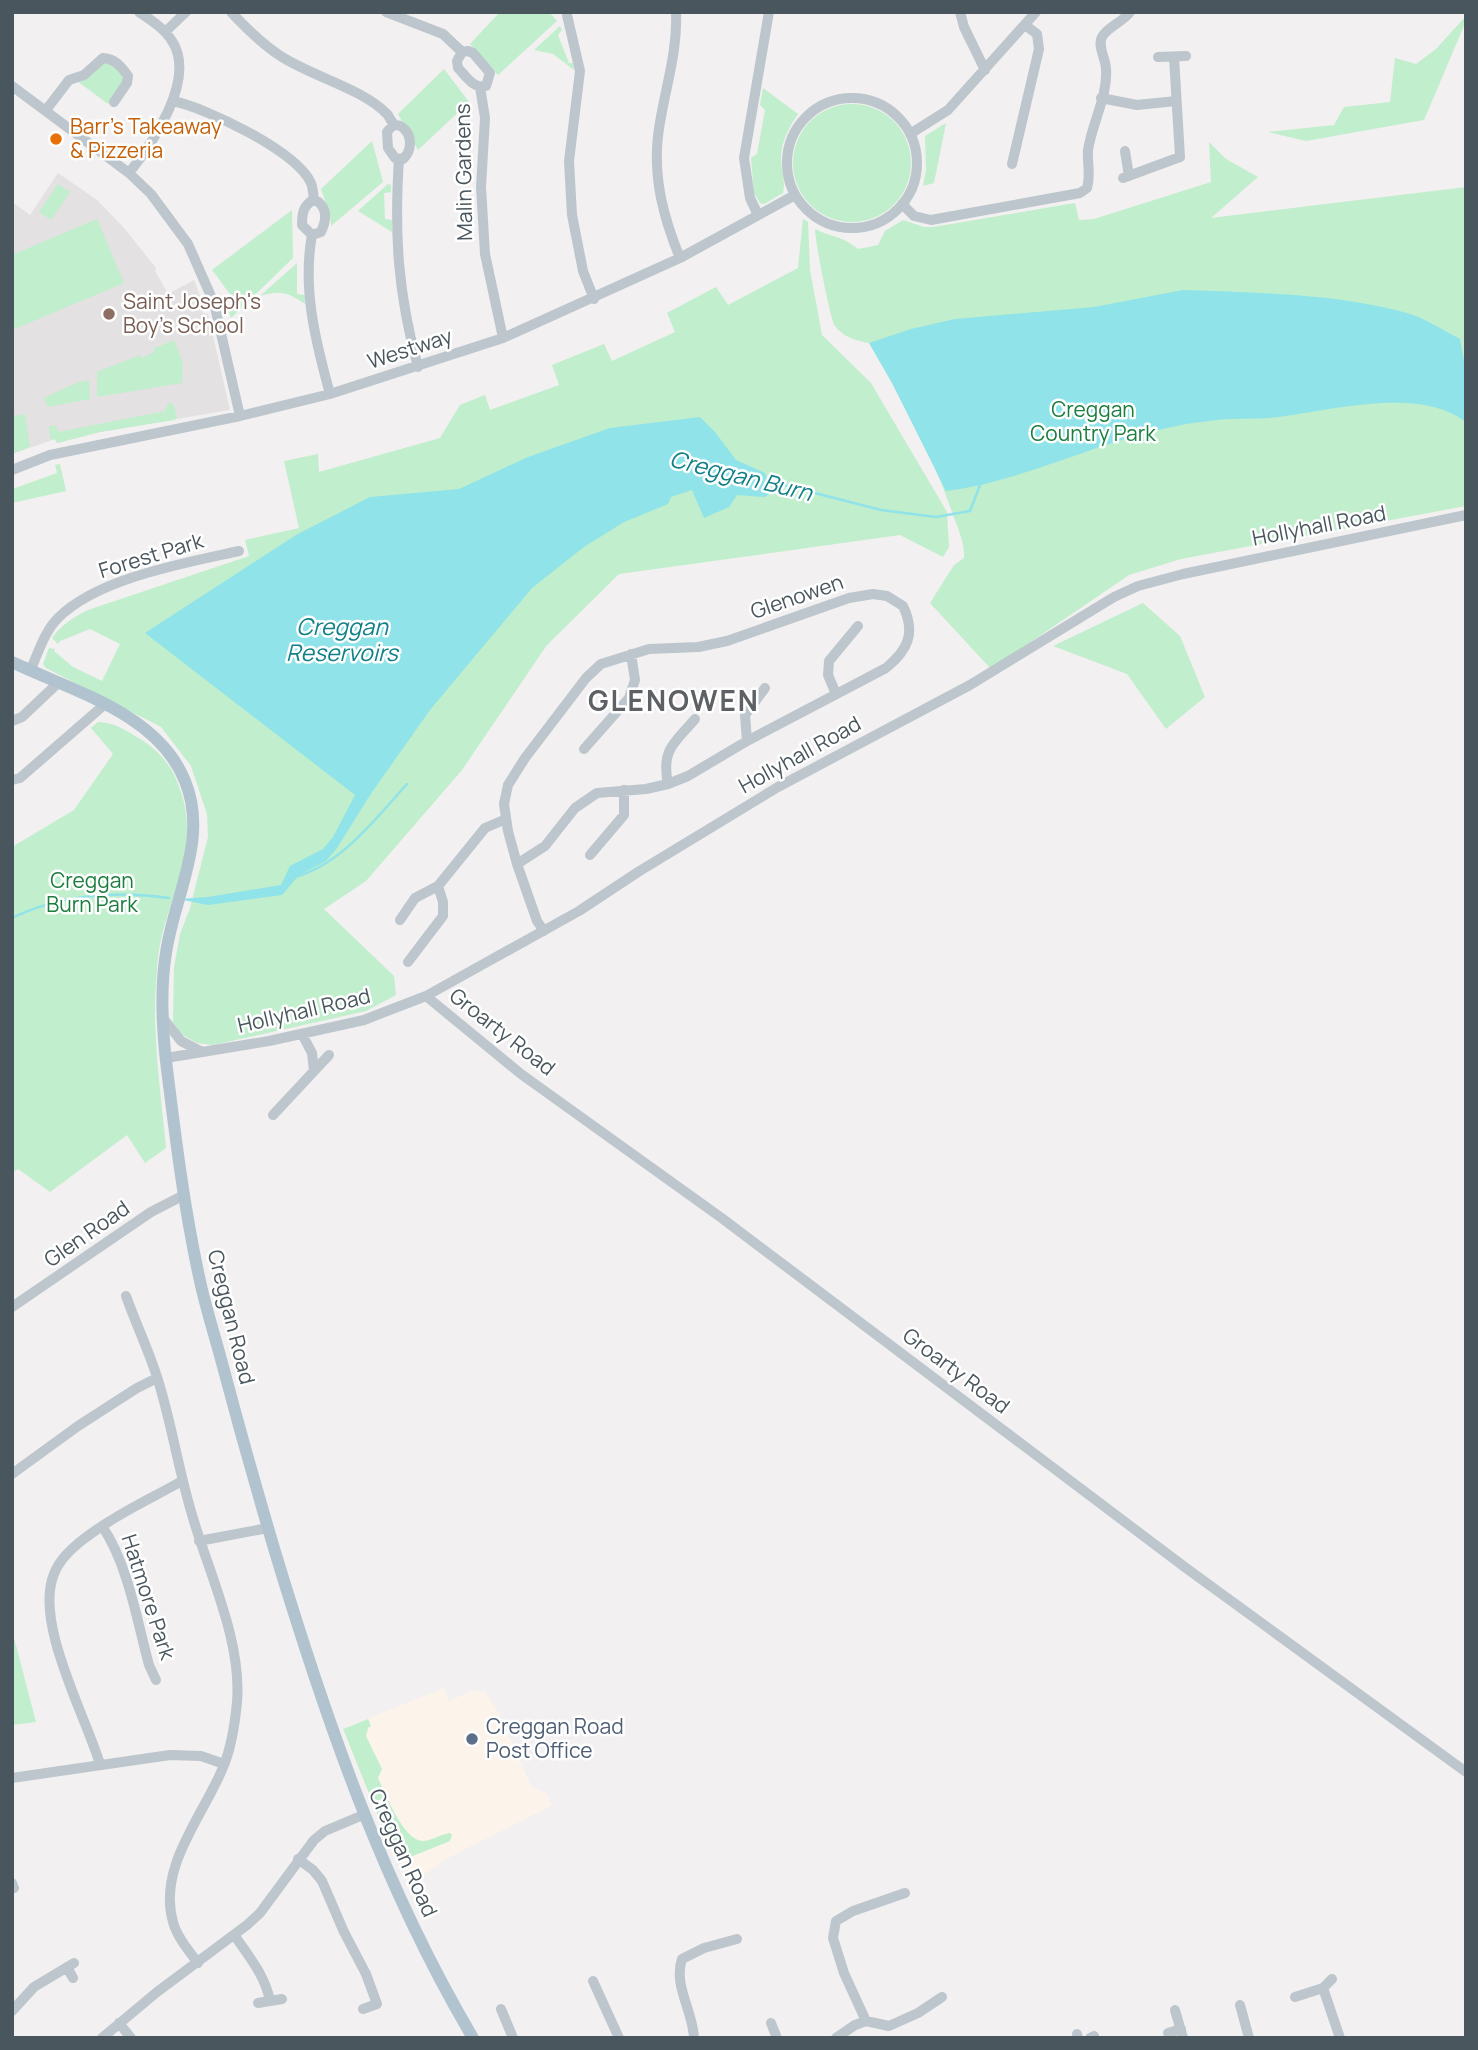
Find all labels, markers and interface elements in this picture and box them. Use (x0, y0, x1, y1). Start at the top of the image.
street label: Malin Gardens (448, 103, 478, 241)
place label: Barr's Takeaway & Pizzeria (70, 112, 222, 164)
marker: Barr's Takeaway & Pizzeria (48, 131, 64, 147)
place label: Saint Joseph's Boy's School (123, 287, 261, 339)
marker: Saint Joseph's Boy's School (101, 306, 117, 322)
street label: Westway (364, 321, 456, 375)
park label: Creggan Country Park (1030, 395, 1156, 447)
water label: Creggan Burn (667, 442, 817, 509)
street label: Hollyhall Road (1250, 498, 1388, 552)
street label: Forest Park (95, 526, 207, 584)
street label: Glenowen (747, 567, 847, 625)
water label: Creggan Reservoirs (286, 610, 400, 668)
district label: GLENOWEN (588, 681, 760, 719)
street label: Hollyhall Road (733, 709, 866, 799)
park label: Creggan Burn Park (46, 866, 138, 918)
street label: Hollyhall Road (235, 981, 373, 1039)
street label: Groarty Road (444, 981, 561, 1081)
street label: Glen Road (38, 1194, 135, 1273)
street label: Creggan Road (202, 1247, 262, 1387)
street label: Groarty Road (897, 1321, 1016, 1420)
street label: Hatmore Park (116, 1530, 183, 1664)
place label: Creggan Road Post Office (486, 1712, 624, 1764)
marker: Creggan Road Post Office (464, 1731, 480, 1747)
street label: Creggan Road (363, 1784, 445, 1921)

